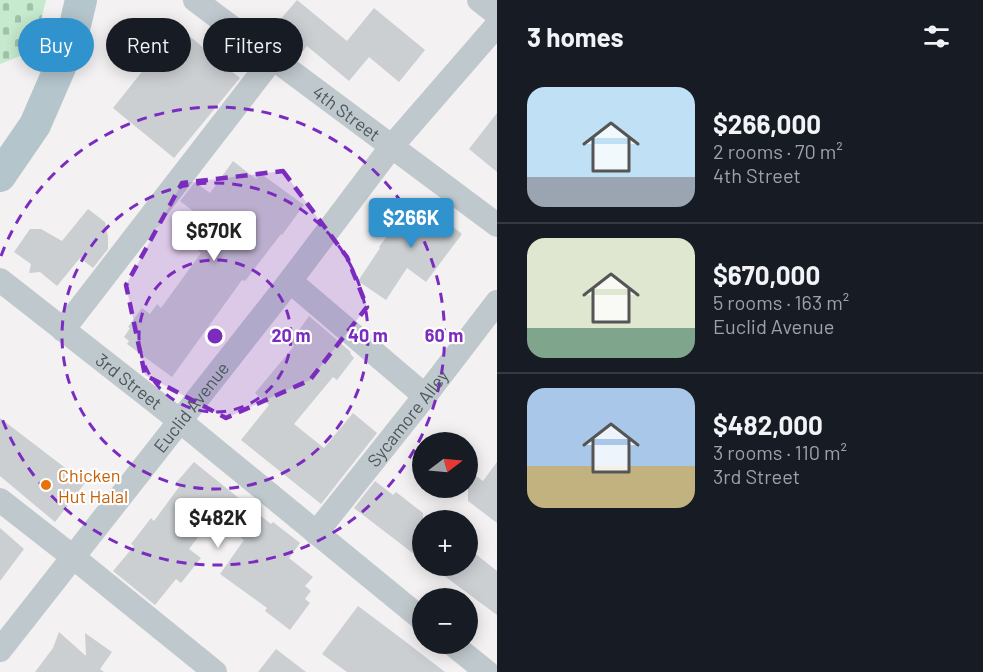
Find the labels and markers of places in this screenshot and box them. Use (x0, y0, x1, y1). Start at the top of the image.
pin: $266K (369, 198, 453, 249)
pin: $670K (172, 211, 256, 262)
centre of rings (205, 326, 225, 346)
place label: Chicken Hut Halal (58, 464, 128, 507)
marker: Chicken Hut Halal (39, 478, 53, 492)
pin: $482K (176, 498, 260, 549)

